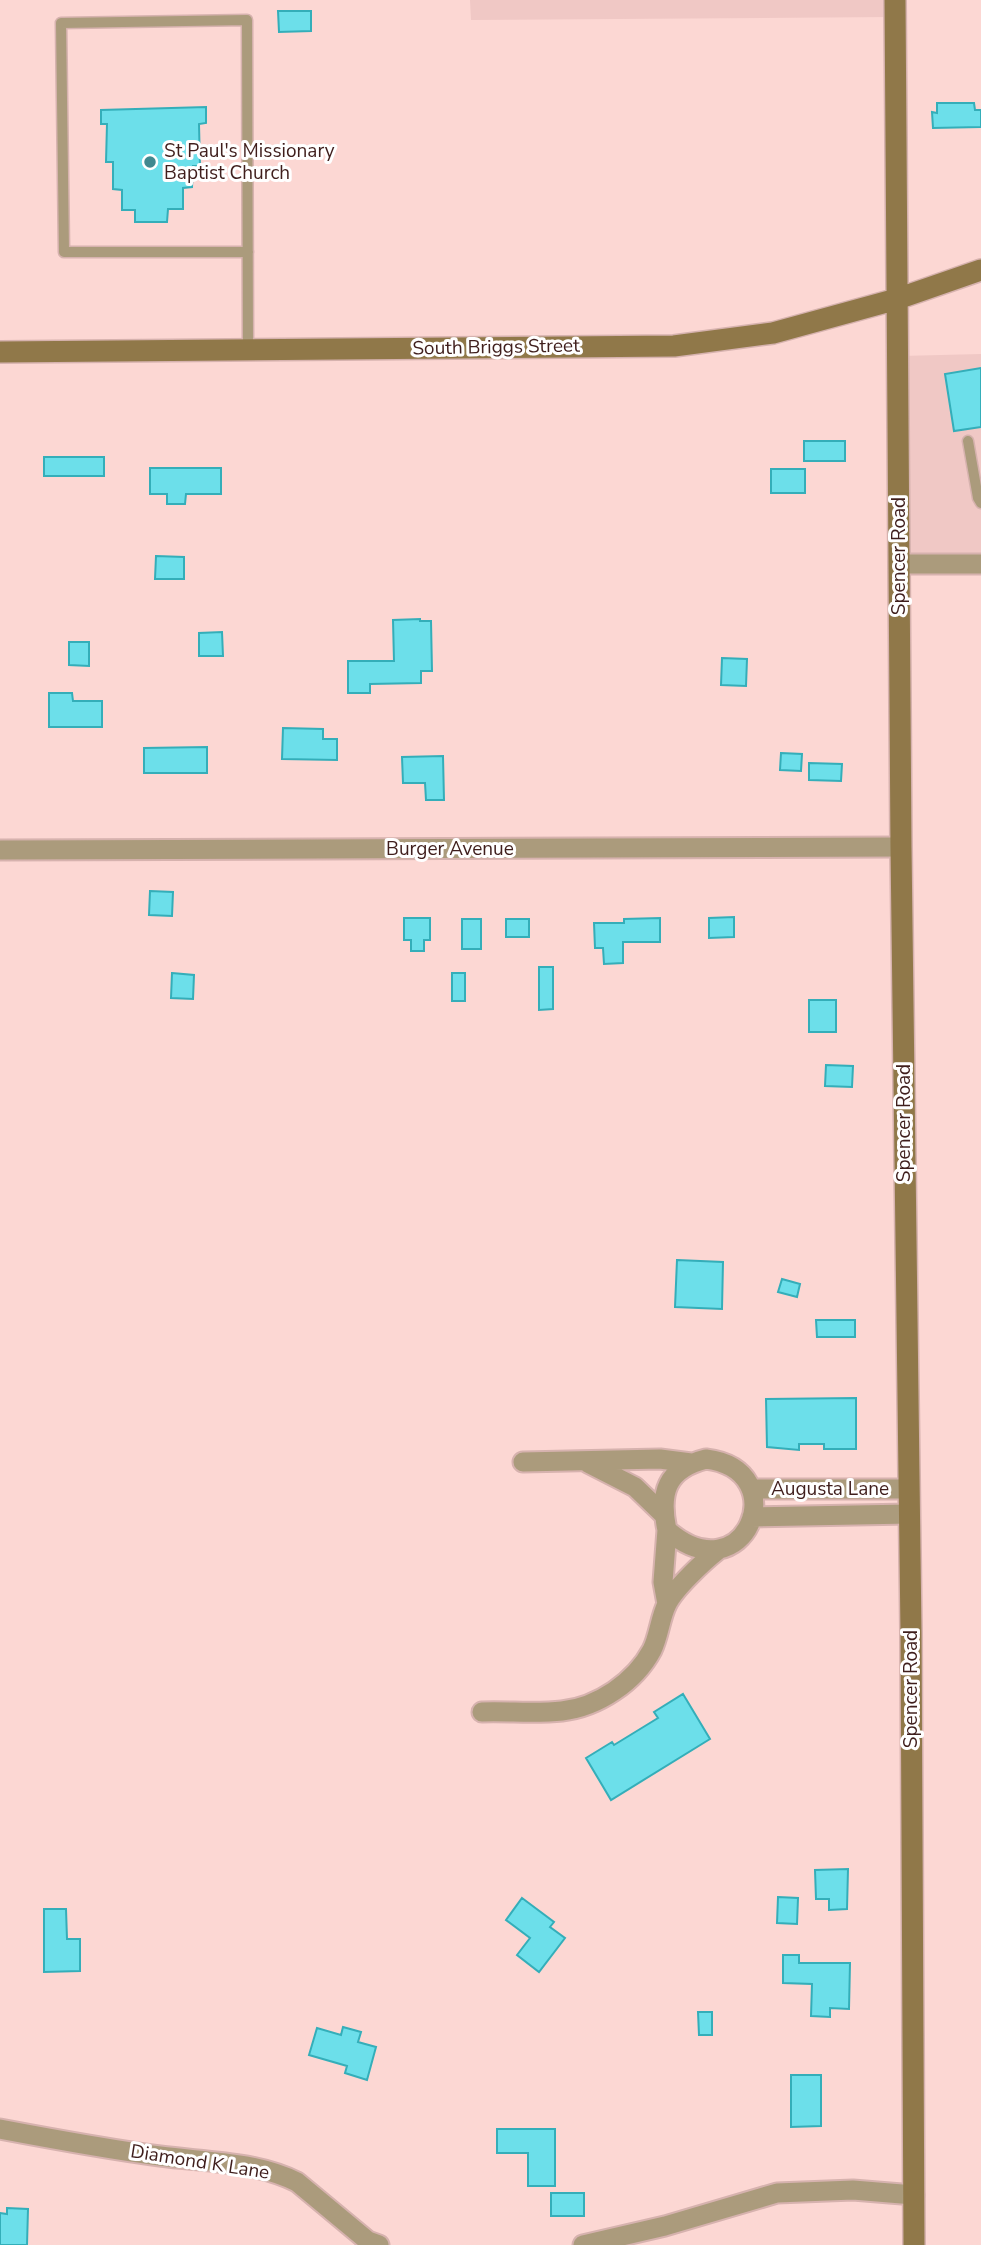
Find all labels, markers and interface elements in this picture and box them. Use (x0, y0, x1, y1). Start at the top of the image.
place label: St Paul's Missionary Baptist Church (164, 138, 335, 186)
marker: St Paul's Missionary Baptist Church (142, 154, 158, 170)
street label: South Briggs Street (412, 333, 580, 361)
street label: Spencer Road (886, 497, 912, 615)
street label: Burger Avenue (386, 836, 514, 862)
street label: Spencer Road (891, 1064, 917, 1182)
street label: Augusta Lane (771, 1476, 889, 1502)
street label: Spencer Road (898, 1630, 924, 1748)
street label: Diamond K Lane (129, 2138, 271, 2186)

